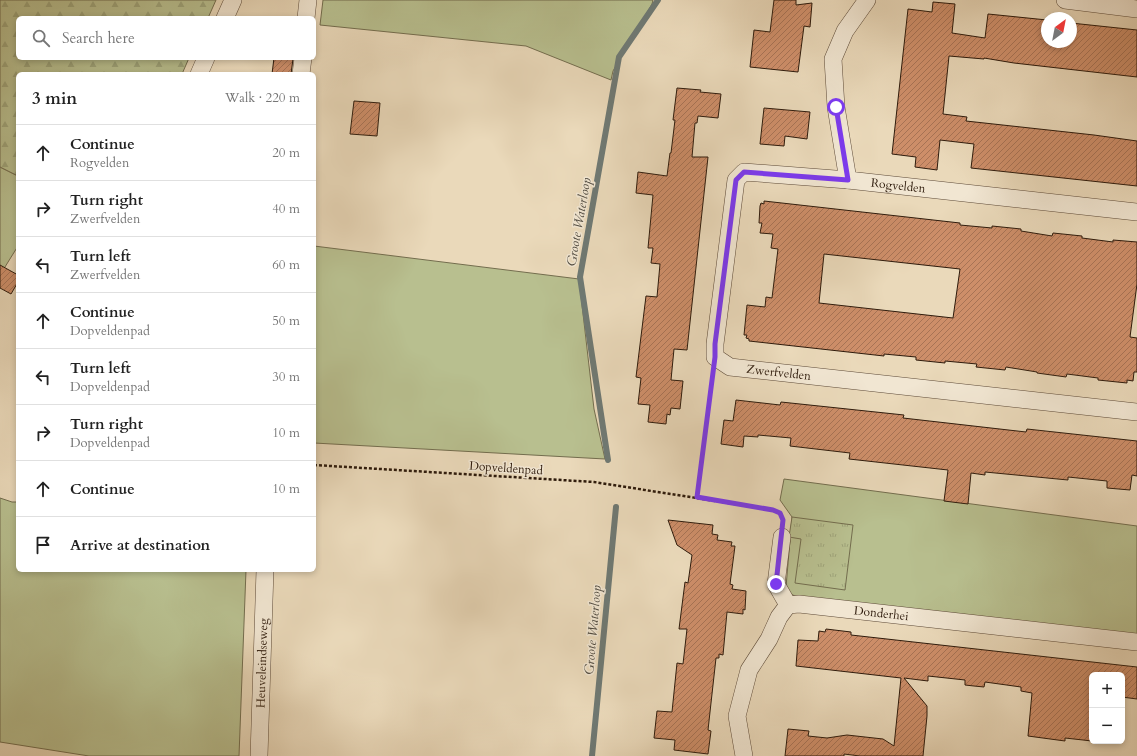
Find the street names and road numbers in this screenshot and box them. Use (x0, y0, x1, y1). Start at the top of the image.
street label: Rogvelden (870, 175, 926, 197)
street label: Zwerfvelden (746, 361, 812, 384)
street label: Dopveldenpad (469, 457, 544, 479)
street label: Donderhei (853, 602, 910, 624)
street label: Heuveleindseweg (253, 618, 271, 708)

